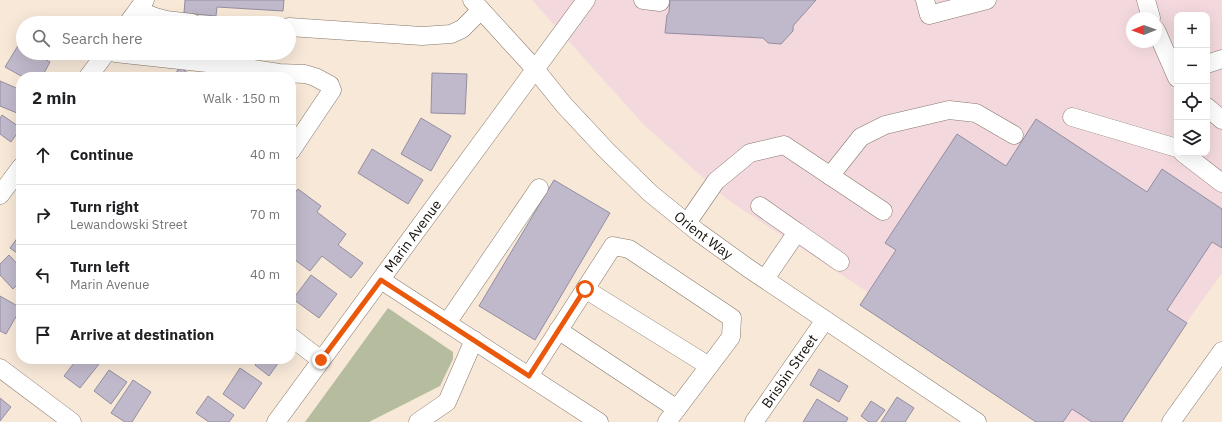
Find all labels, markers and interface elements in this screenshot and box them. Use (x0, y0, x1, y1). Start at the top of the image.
north arrow (1126, 12, 1162, 48)
map controls (1174, 12, 1210, 156)
button: + (1174, 12, 1210, 48)
search box (16, 16, 296, 60)
icon: search (30, 27, 52, 49)
text: Search here (62, 29, 142, 48)
button: − (1174, 48, 1210, 84)
button: locate (1174, 84, 1210, 120)
text: 2 min (32, 87, 76, 109)
text: Walk · 150 m (203, 90, 280, 107)
button: layers (1174, 120, 1210, 156)
icon: ahead (32, 144, 54, 166)
text: Continue (70, 145, 134, 164)
text: 40 m (250, 146, 280, 163)
street label: Marin Avenue (380, 196, 446, 276)
text: Turn right (70, 197, 139, 216)
icon: right (32, 204, 54, 226)
text: 70 m (250, 206, 280, 223)
street label: Orient Way (670, 207, 737, 263)
text: Lewandowski Street (70, 216, 188, 233)
text: Turn left (70, 257, 130, 276)
icon: left (32, 264, 54, 286)
text: 40 m (250, 266, 280, 283)
text: Marin Avenue (70, 276, 149, 293)
route start (576, 280, 594, 298)
icon: arrive (32, 324, 54, 346)
text: Arrive at destination (70, 325, 214, 344)
street label: Brisbin Street (757, 331, 821, 412)
route end (312, 351, 330, 369)

